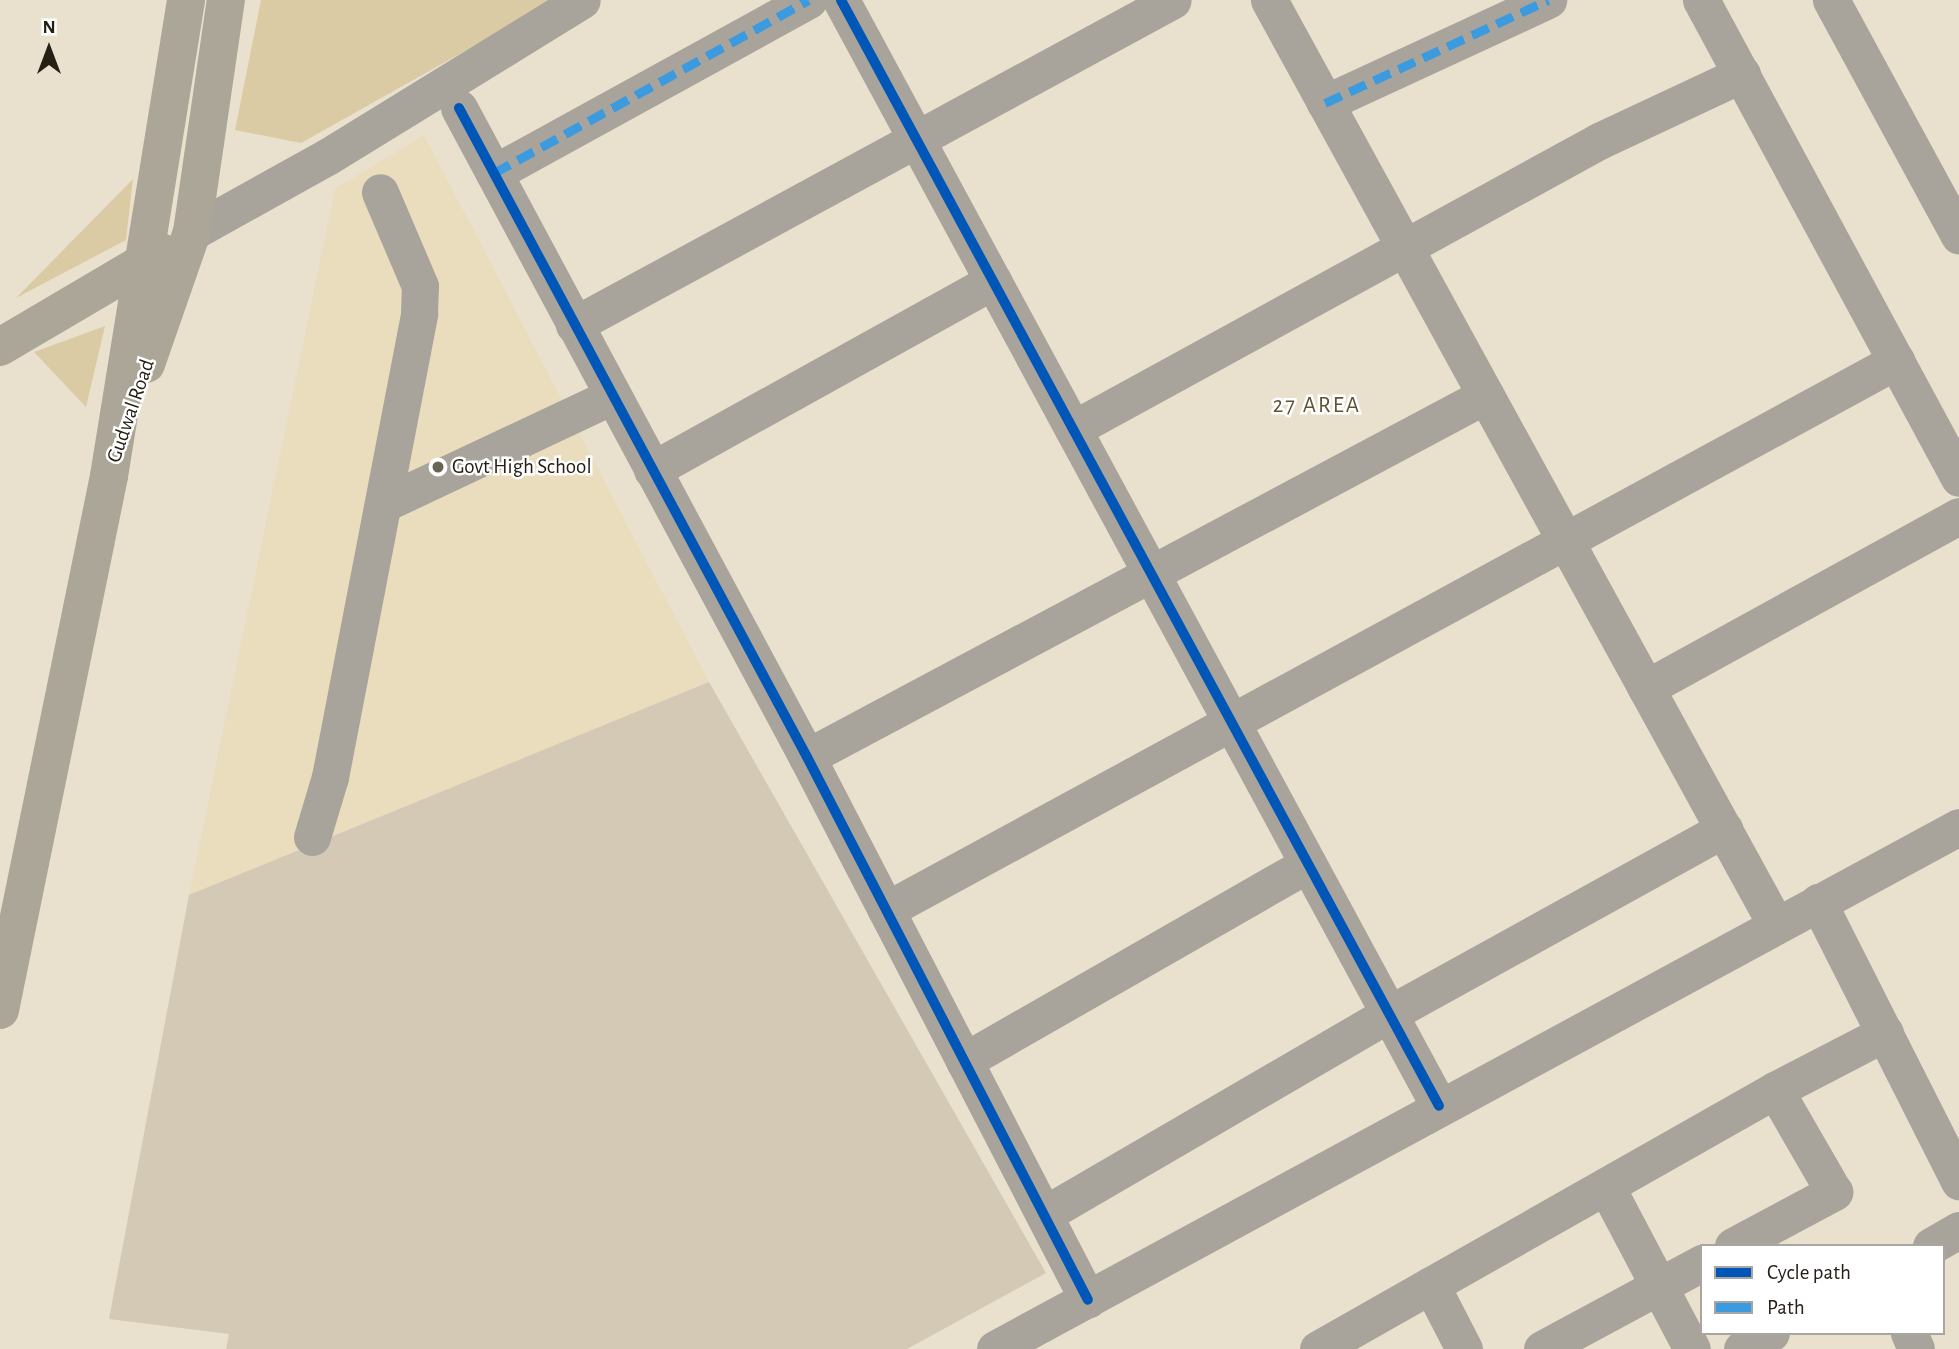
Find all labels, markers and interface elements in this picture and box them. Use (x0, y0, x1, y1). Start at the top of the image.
north arrow (14, 14, 84, 84)
text: N (42, 18, 56, 37)
street label: Gudwal Road (102, 356, 160, 466)
district label: 27 AREA (1274, 392, 1360, 420)
place label: Govt High School (452, 454, 592, 480)
marker: Govt High School (430, 459, 446, 475)
legend (1700, 1244, 1945, 1335)
text: Cycle path (1767, 1262, 1851, 1283)
text: Path (1767, 1297, 1805, 1318)

